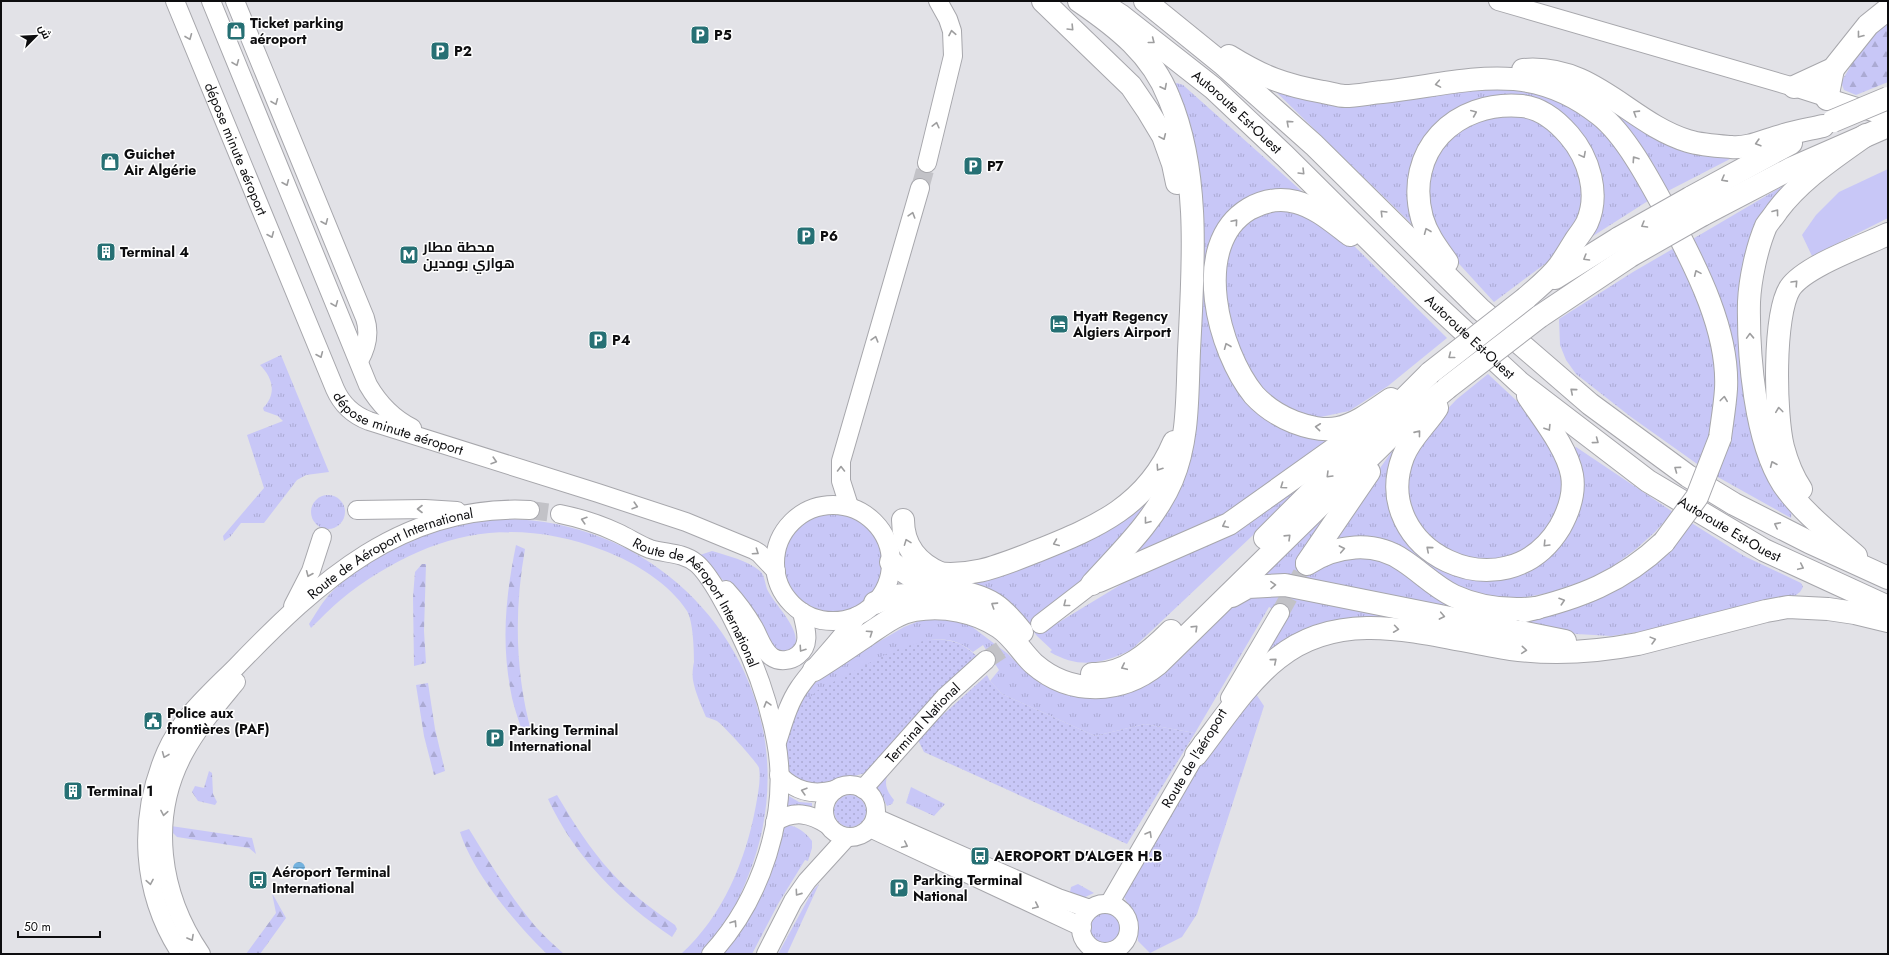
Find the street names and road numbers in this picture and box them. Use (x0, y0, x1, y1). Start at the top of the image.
street label: Autoroute Est-Ouest (1188, 65, 1287, 159)
street label: dépose minute aéroport (200, 79, 273, 219)
street label: Autoroute Est-Ouest (1421, 290, 1520, 384)
street label: dépose minute aéroport (328, 388, 466, 460)
street label: Autoroute Est-Ouest (1674, 491, 1785, 567)
street label: Route de Aéroport International (303, 503, 474, 604)
street label: Route de Aéroport International (629, 532, 764, 670)
street label: Terminal National (881, 678, 964, 768)
street label: Route de l'aéroport (1156, 704, 1232, 811)

